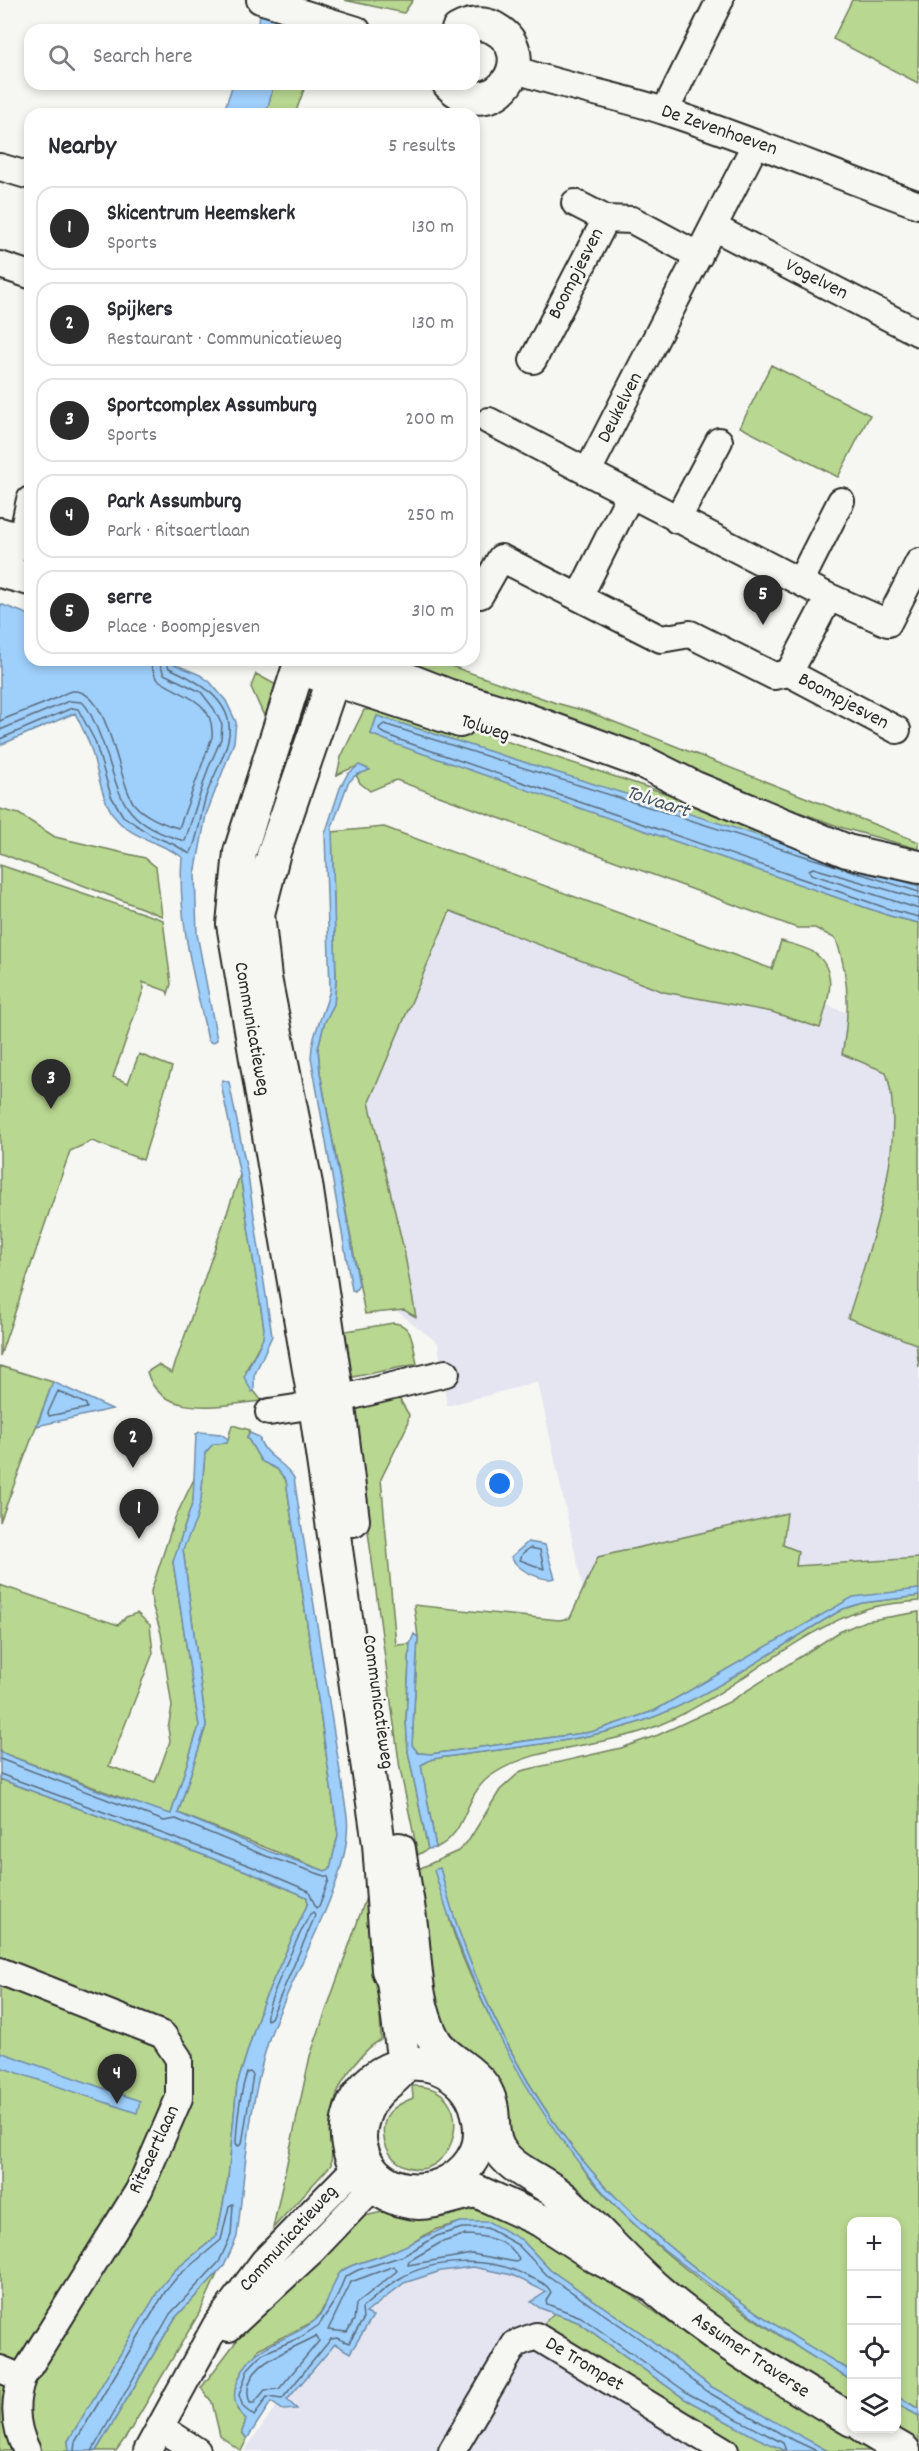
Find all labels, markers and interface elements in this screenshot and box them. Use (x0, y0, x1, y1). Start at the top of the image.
search box (24, 24, 480, 90)
icon: search (45, 41, 78, 74)
text: Search here (93, 42, 192, 73)
street label: De Zevenhoeven (657, 98, 781, 164)
text: Nearby (48, 129, 116, 166)
text: 5 results (388, 133, 456, 161)
text: Skicentrum Heemskerk (107, 199, 295, 230)
text: 1 (67, 214, 72, 242)
text: 130 m (412, 214, 454, 242)
street label: Boompjesven (542, 223, 612, 325)
text: Sports (107, 230, 157, 258)
street label: Vogelven (780, 252, 852, 308)
text: Spijkers (107, 295, 173, 326)
text: 2 (65, 310, 74, 338)
text: 130 m (412, 310, 454, 338)
text: Restaurant · Communicatieweg (107, 326, 342, 354)
street label: Deukelven (591, 368, 651, 448)
text: Sportcomplex Assumburg (107, 391, 317, 422)
text: 3 (65, 406, 74, 434)
text: 200 m (405, 406, 454, 434)
text: Sports (107, 422, 157, 450)
text: Park Assumburg (107, 487, 241, 518)
text: 4 (65, 502, 74, 530)
text: 250 m (407, 502, 454, 530)
text: Park · Ritsaertlaan (107, 518, 250, 546)
pin: 5 (744, 576, 783, 625)
text: serre (107, 583, 152, 614)
text: 5 (65, 598, 74, 626)
text: 310 m (412, 598, 454, 626)
text: Place · Boompjesven (107, 614, 260, 642)
street label: Boompjesven (793, 666, 893, 738)
street label: Tolweg (457, 708, 513, 750)
water label: Tolvaart (622, 779, 695, 828)
street label: Communicatieweg (225, 960, 277, 1098)
pin: 3 (32, 1060, 70, 1109)
pin: 2 (114, 1418, 152, 1468)
your location (485, 1469, 514, 1498)
pin: 1 (120, 1490, 158, 1539)
street label: Communicatieweg (354, 1633, 400, 1771)
pin: 4 (98, 2054, 136, 2104)
street label: Ritsaertlaan (122, 2101, 188, 2199)
street label: Communicatieweg (233, 2179, 345, 2299)
map controls (847, 2217, 901, 2433)
button: + (847, 2217, 901, 2271)
button: − (847, 2271, 901, 2325)
street label: Assumer Traverse (685, 2306, 815, 2406)
button: locate (847, 2325, 901, 2379)
street label: De Trompet (539, 2331, 629, 2399)
button: layers (847, 2379, 901, 2433)

